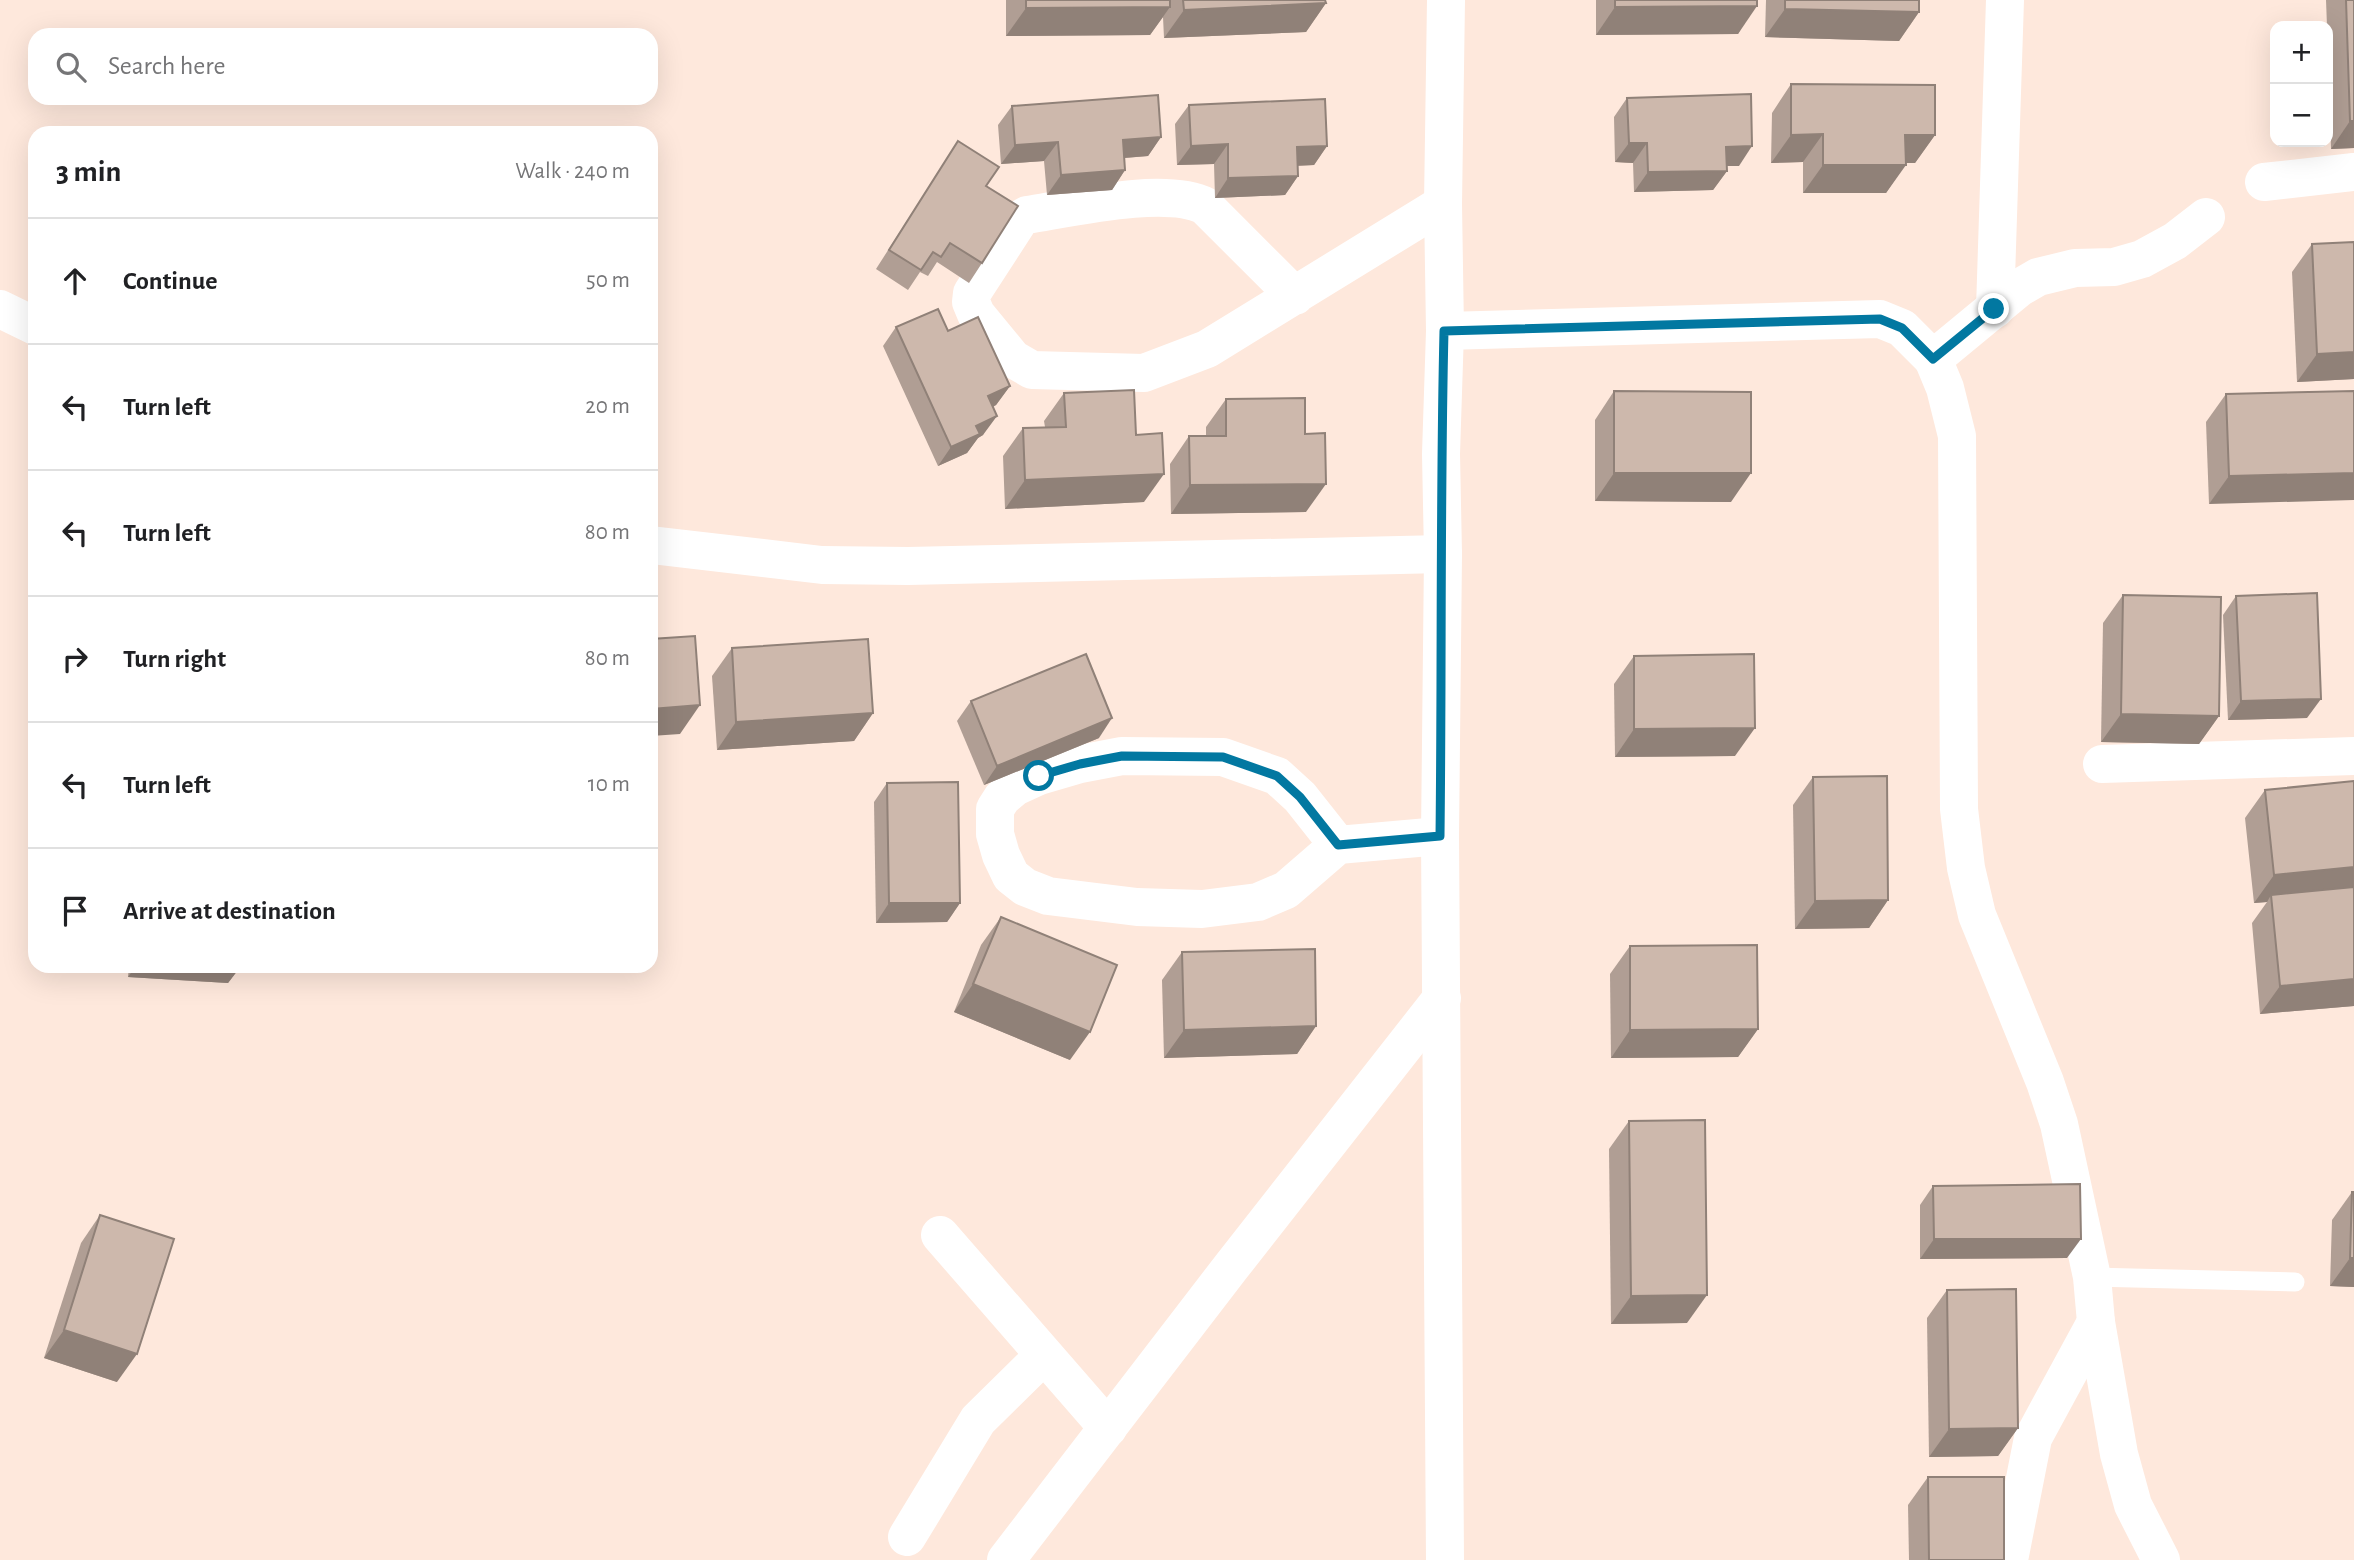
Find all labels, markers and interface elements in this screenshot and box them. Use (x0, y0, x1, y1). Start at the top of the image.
map controls (2270, 21, 2333, 147)
button: + (2270, 21, 2333, 84)
search box (28, 28, 658, 105)
icon: search (52, 48, 90, 86)
text: Search here (108, 53, 226, 79)
button: − (2270, 84, 2333, 147)
text: 3 min (56, 157, 121, 187)
text: Walk · 240 m (515, 160, 630, 183)
icon: ahead (56, 262, 94, 300)
text: Continue (123, 268, 218, 294)
text: 50 m (586, 269, 630, 292)
route end (1978, 293, 2009, 324)
icon: left (56, 388, 94, 426)
text: Turn left (123, 394, 211, 420)
text: 20 m (585, 395, 630, 418)
icon: left (56, 514, 94, 552)
text: Turn left (123, 520, 211, 546)
text: 80 m (585, 521, 630, 544)
icon: right (56, 640, 94, 678)
text: Turn right (123, 646, 226, 672)
text: 80 m (585, 647, 630, 670)
route start (1023, 760, 1054, 791)
icon: left (56, 766, 94, 804)
text: Turn left (123, 772, 211, 798)
text: 10 m (588, 773, 630, 796)
icon: arrive (56, 892, 94, 930)
text: Arrive at destination (123, 898, 336, 924)

